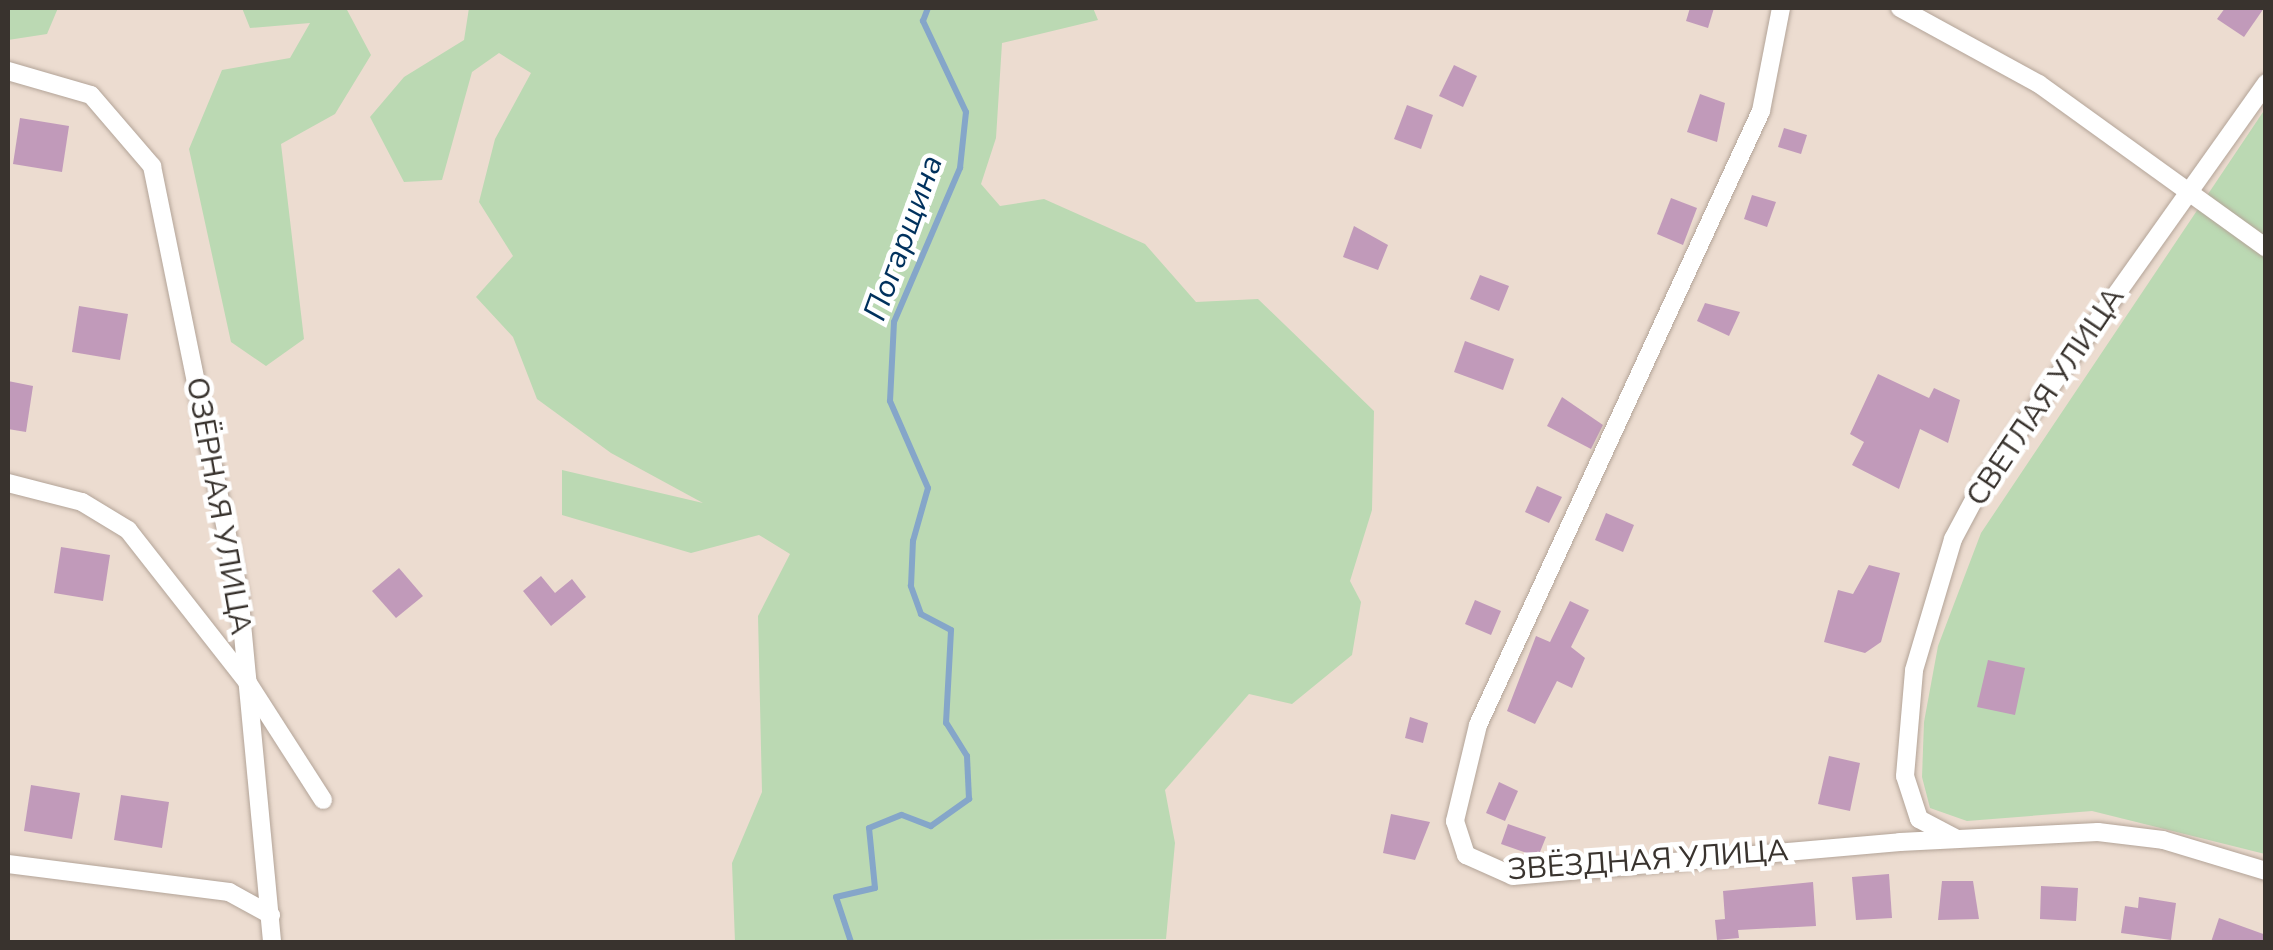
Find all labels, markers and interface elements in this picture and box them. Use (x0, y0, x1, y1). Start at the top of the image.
water label: Погарщина (856, 150, 952, 326)
street label: СВЕТЛАЯ УЛИЦА (1959, 281, 2133, 513)
street label: ОЗЁРНАЯ УЛИЦА (178, 375, 258, 637)
street label: ЗВЁЗДНАЯ УЛИЦА (1506, 833, 1790, 889)

